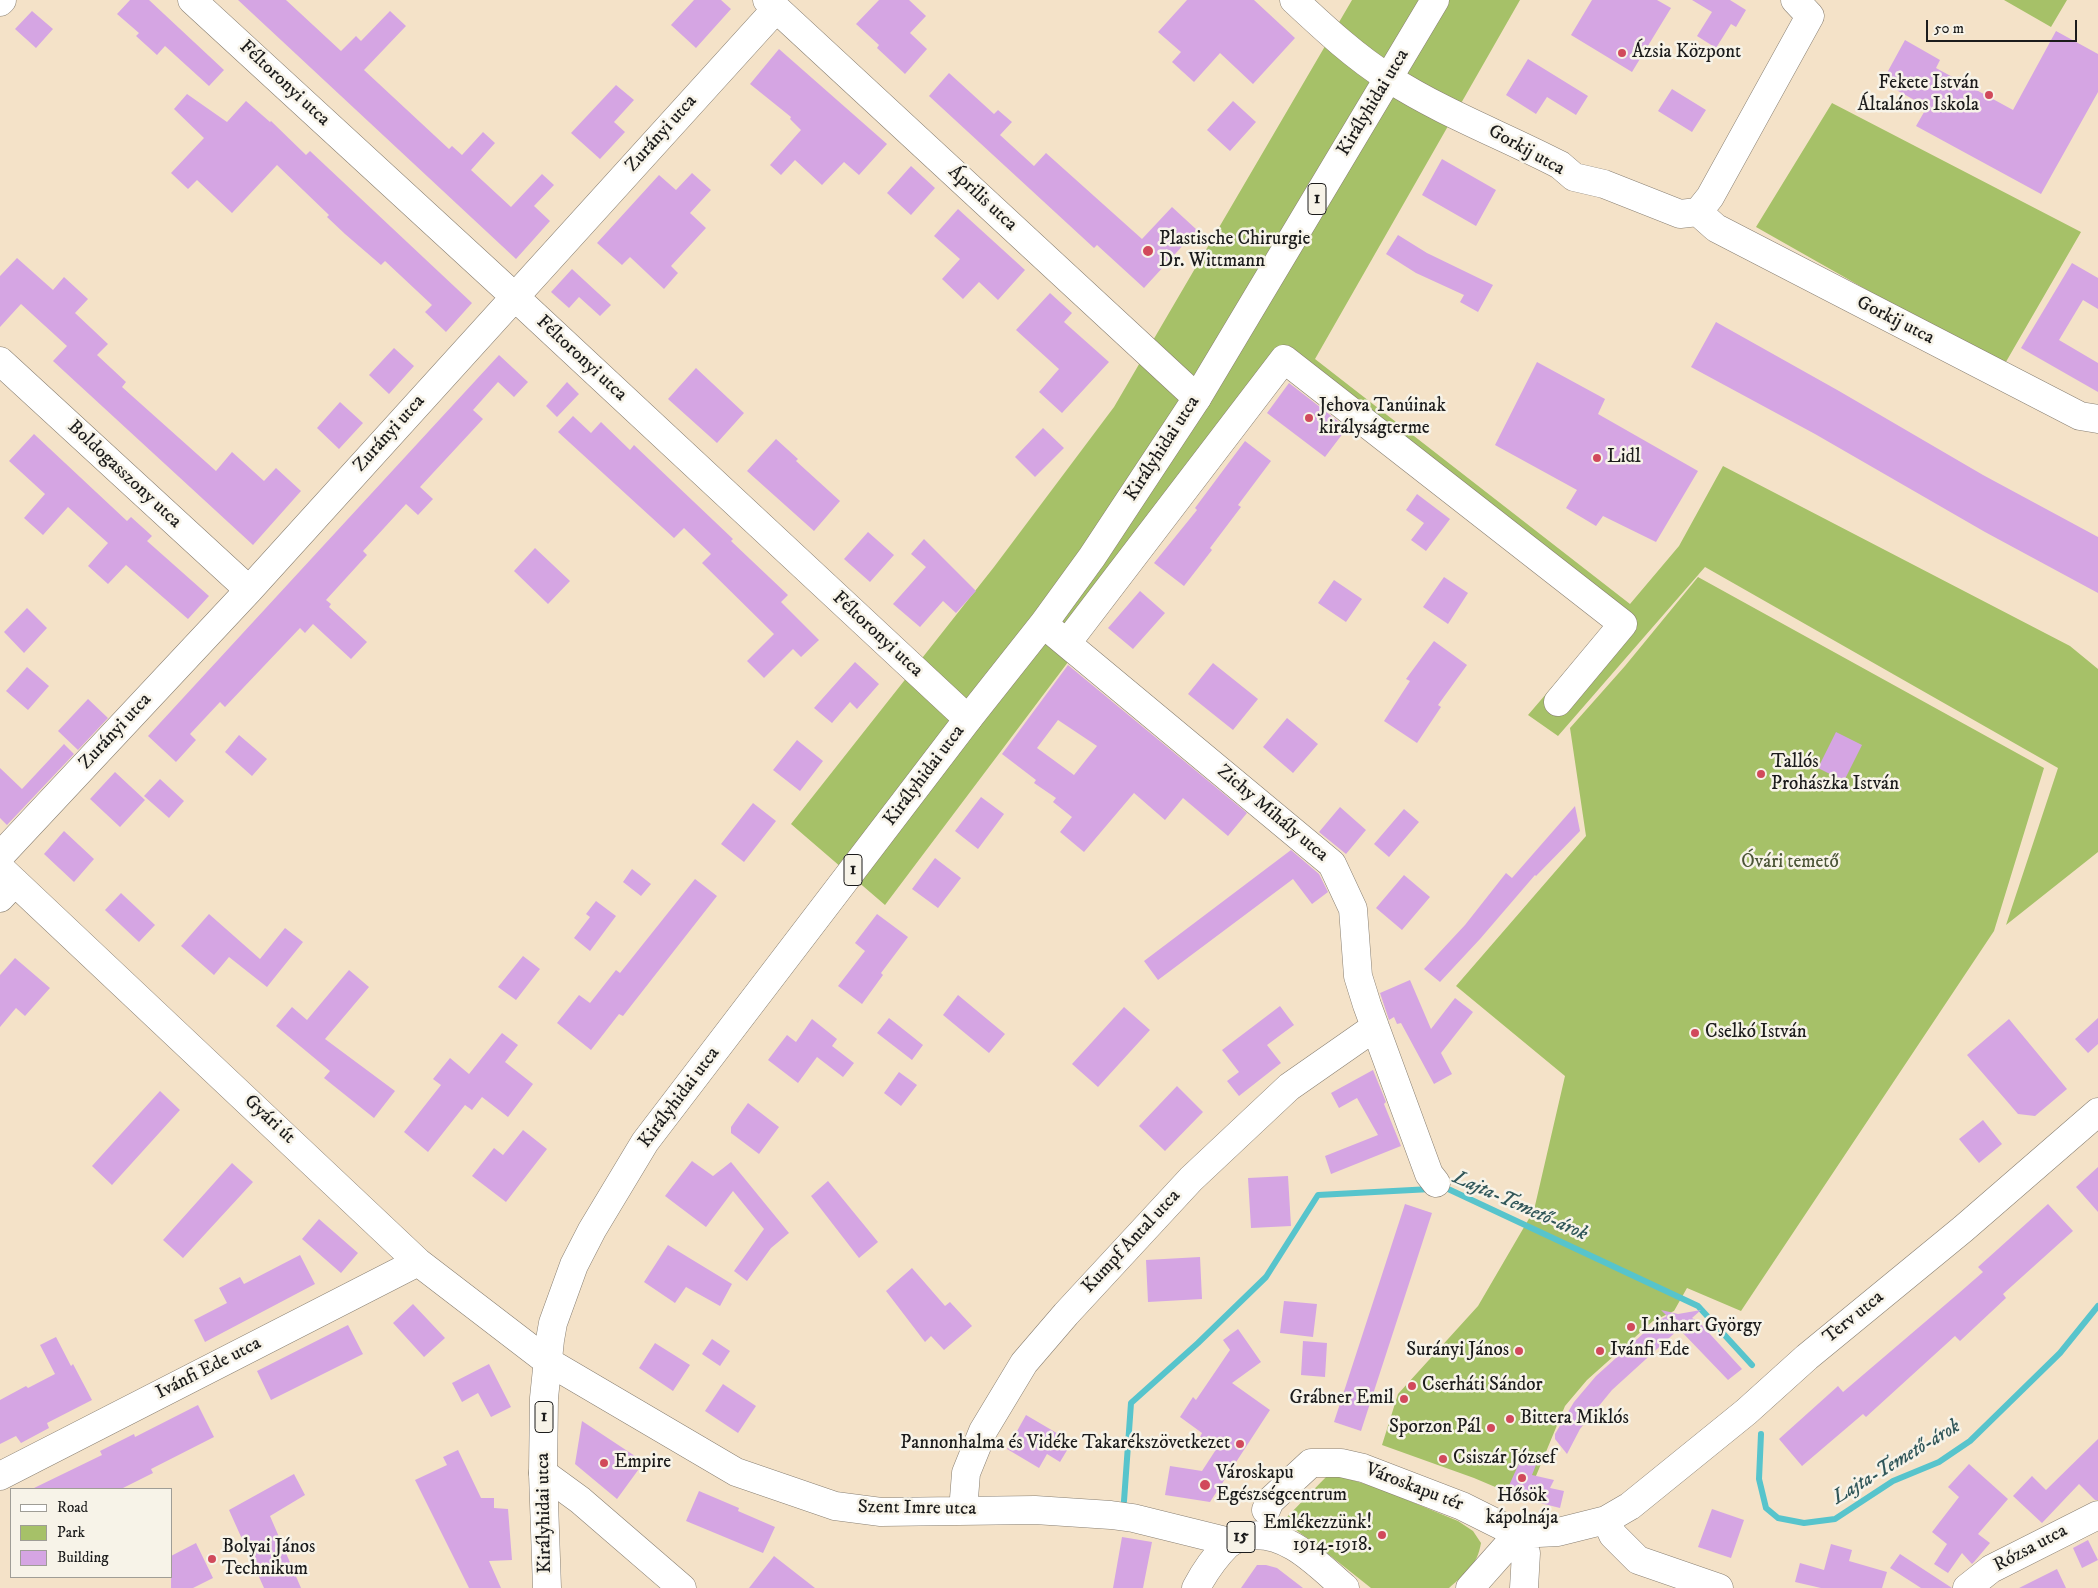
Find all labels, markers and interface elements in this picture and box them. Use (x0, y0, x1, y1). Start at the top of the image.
scale bar (1928, 10, 2079, 42)
text: 50 m (1934, 19, 1964, 38)
street label: Féltoronyi utca (234, 36, 334, 132)
place label: Ázsia Központ (1632, 42, 1741, 64)
street label: Királyhidai utca (1333, 45, 1415, 161)
marker: Ázsia Központ (1616, 47, 1628, 59)
place label: Fekete István Általános Iskola (1857, 73, 1979, 117)
marker: Fekete István Általános Iskola (1983, 89, 1995, 101)
street label: Zurányi utca (621, 91, 703, 177)
street label: Gorkij utca (1484, 121, 1568, 181)
street label: Április utca (943, 161, 1021, 237)
road number: 1 (1308, 183, 1326, 214)
place label: Plastische Chirurgie Dr. Wittmann (1159, 229, 1310, 273)
marker: Plastische Chirurgie Dr. Wittmann (1141, 244, 1155, 258)
street label: Gorkij utca (1852, 292, 1938, 350)
street label: Féltoronyi utca (531, 311, 631, 407)
street label: Zurányi utca (349, 391, 431, 477)
street label: Királyhidai utca (1121, 392, 1205, 506)
place label: Jehova Tanúinak királyságterme (1319, 396, 1446, 440)
marker: Jehova Tanúinak királyságterme (1303, 412, 1315, 424)
street label: Boldogasszony utca (62, 416, 186, 534)
place label: Lidl (1607, 447, 1641, 469)
marker: Lidl (1591, 452, 1603, 464)
street label: Féltoronyi utca (827, 587, 927, 683)
street label: Zurányi utca (75, 689, 157, 775)
street label: Királyhidai utca (880, 721, 970, 831)
place label: Tallós Prohászka István (1771, 752, 1899, 796)
street label: Zichy Mihály utca (1212, 761, 1332, 867)
marker: Tallós Prohászka István (1755, 768, 1767, 780)
park label: Óvári temető (1741, 852, 1839, 874)
road number: 1 (844, 854, 862, 886)
place label: Cselkó István (1705, 1022, 1807, 1044)
marker: Cselkó István (1689, 1027, 1701, 1039)
street label: Királyhidai utca (635, 1043, 725, 1153)
street label: Gyári út (239, 1091, 299, 1149)
water label: Lajta-Temető-árok (1449, 1167, 1591, 1247)
street label: Kumpf Antal utca (1078, 1185, 1186, 1299)
street label: Terv utca (1819, 1287, 1889, 1349)
place label: Linhart György (1641, 1316, 1762, 1338)
marker: Linhart György (1625, 1321, 1637, 1333)
street label: Ivánfi Ede utca (153, 1333, 265, 1405)
place label: Surányi János (1406, 1340, 1509, 1362)
place label: Ivánfi Ede (1610, 1340, 1689, 1362)
marker: Surányi János (1513, 1345, 1525, 1357)
marker: Ivánfi Ede (1594, 1345, 1606, 1357)
place label: Cserháti Sándor (1422, 1375, 1543, 1397)
marker: Cserháti Sándor (1406, 1380, 1418, 1392)
place label: Grábner Emil (1290, 1388, 1394, 1410)
marker: Grábner Emil (1398, 1393, 1410, 1405)
road number: 1 (535, 1401, 553, 1432)
place label: Bittera Miklós (1520, 1408, 1629, 1430)
marker: Bittera Miklós (1504, 1413, 1516, 1425)
water label: Lajta-Temető-árok (1829, 1415, 1965, 1511)
place label: Sporzon Pál (1389, 1417, 1481, 1439)
marker: Sporzon Pál (1485, 1422, 1497, 1434)
place label: Pannonhalma és Vidéke Takarékszövetkezet (900, 1433, 1230, 1455)
marker: Pannonhalma és Vidéke Takarékszövetkezet (1234, 1438, 1246, 1450)
place label: Csiszár József (1453, 1448, 1556, 1470)
street label: Királyhidai utca (533, 1452, 557, 1574)
place label: Empire (614, 1452, 671, 1474)
marker: Csiszár József (1437, 1453, 1449, 1465)
marker: Empire (598, 1457, 610, 1469)
street label: Városkapu tér (1362, 1459, 1466, 1517)
place label: Városkapu Egészségcentrum (1216, 1463, 1347, 1507)
marker: Hősök kápolnája (1516, 1472, 1528, 1484)
marker: Városkapu Egészségcentrum (1198, 1478, 1212, 1492)
place label: Hősök kápolnája (1486, 1486, 1558, 1530)
legend (10, 1488, 172, 1578)
street label: Szent Imre utca (858, 1497, 976, 1521)
text: Road (57, 1498, 88, 1517)
place label: Emlékezzünk! 1914-1918. (1263, 1513, 1372, 1557)
street label: Rózsa utca (1990, 1520, 2072, 1578)
road number: 15 (1227, 1521, 1255, 1552)
text: Park (57, 1523, 85, 1542)
marker: Emlékezzünk! 1914-1918. (1376, 1529, 1388, 1541)
place label: Bolyai János Technikum (222, 1537, 315, 1581)
text: Building (57, 1548, 109, 1567)
marker: Bolyai János Technikum (206, 1553, 218, 1565)

